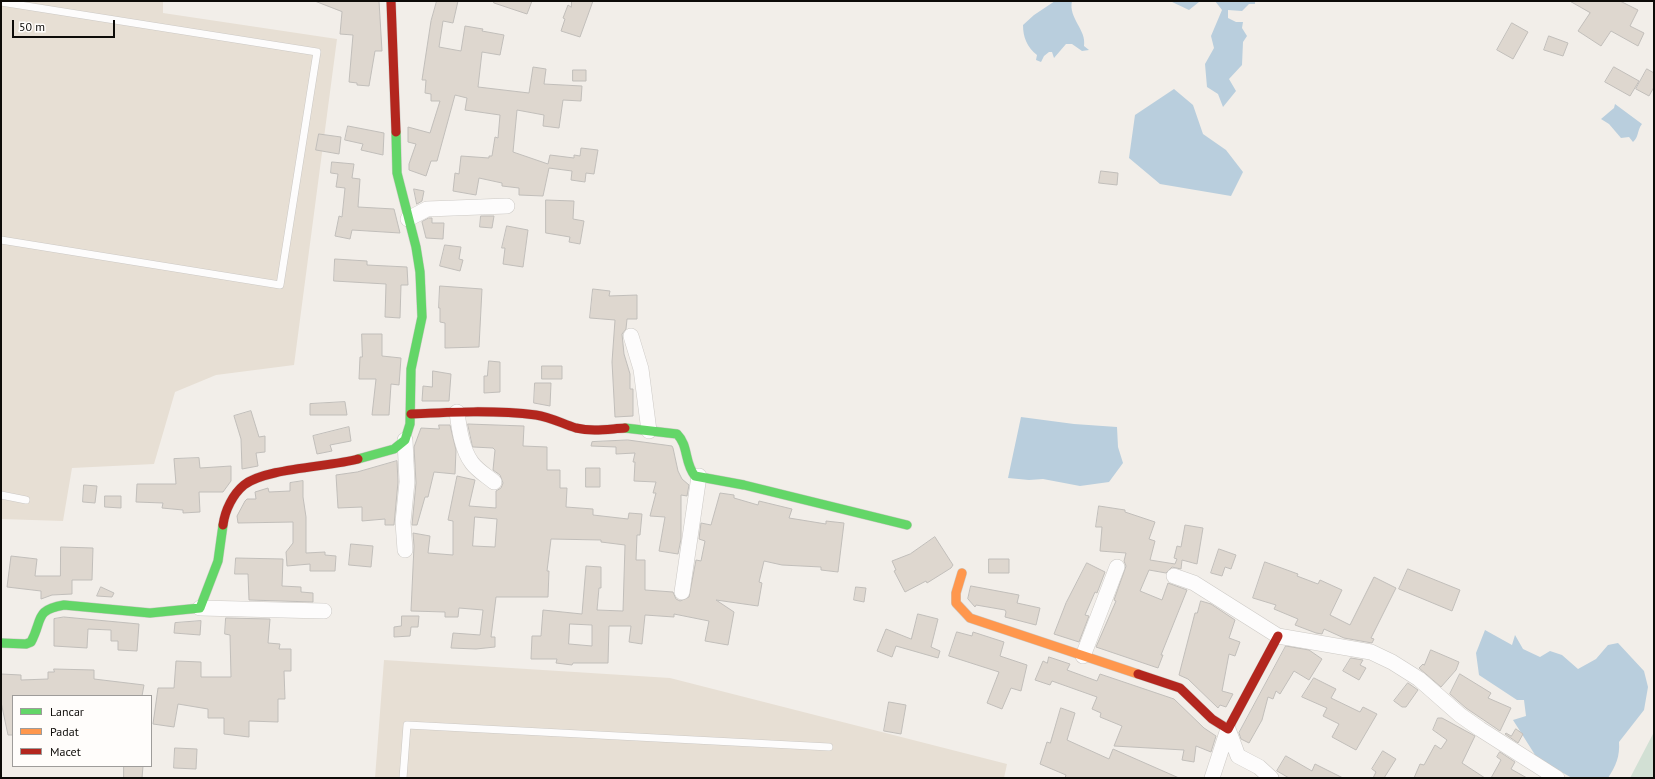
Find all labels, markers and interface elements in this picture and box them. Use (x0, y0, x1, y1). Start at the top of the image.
scale bar (14, 12, 117, 38)
text: 50 m (19, 19, 45, 34)
legend (12, 695, 152, 767)
text: Lancar (50, 704, 84, 719)
text: Padat (50, 724, 79, 739)
text: Macet (50, 744, 81, 759)

